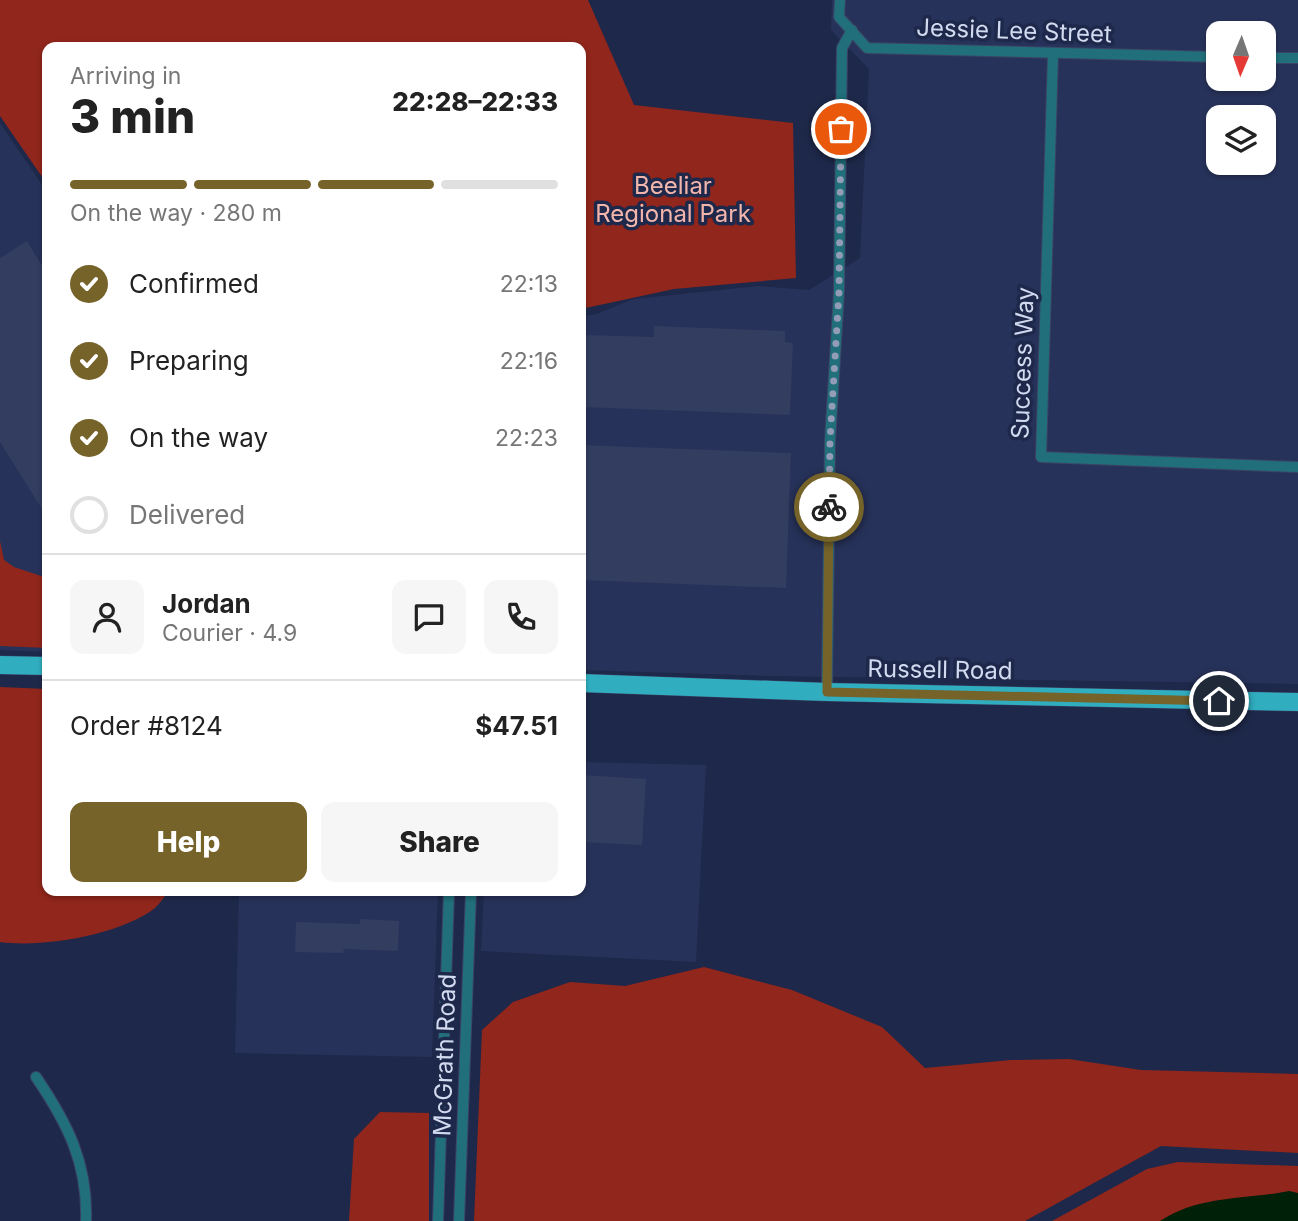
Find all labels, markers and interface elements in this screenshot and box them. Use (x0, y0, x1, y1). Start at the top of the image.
street label: Jessie Lee Street (916, 13, 1112, 48)
north arrow (1206, 21, 1276, 91)
map controls (1206, 21, 1276, 175)
text: Arriving in (70, 62, 181, 90)
text: 22:28–22:33 (392, 86, 558, 117)
text: 3 min (70, 88, 195, 144)
pin (811, 99, 871, 159)
button: layers (1206, 105, 1276, 175)
icon: bag (822, 110, 860, 148)
park label: Beeliar Regional Park (595, 171, 751, 228)
text: On the way · 280 m (70, 199, 282, 227)
icon: check (70, 265, 108, 303)
text: Confirmed (129, 268, 259, 299)
text: 22:13 (500, 270, 558, 298)
street label: Success Way (1005, 286, 1040, 440)
icon: check (70, 342, 108, 380)
text: Preparing (129, 345, 249, 376)
text: 22:16 (500, 347, 558, 375)
icon: check (70, 419, 108, 457)
text: On the way (129, 422, 268, 453)
text: 22:23 (495, 424, 558, 452)
courier (794, 472, 864, 542)
icon: bike (810, 488, 848, 526)
text: Delivered (129, 499, 245, 530)
button: person (70, 580, 144, 654)
button: chat (392, 580, 466, 654)
button: phone (484, 580, 558, 654)
text: Jordan (162, 588, 251, 619)
text: Courier · 4.9 (162, 619, 297, 647)
street label: Russell Road (867, 654, 1013, 685)
pin (1189, 671, 1249, 731)
icon: home (1200, 682, 1238, 720)
text: Order #8124 (70, 710, 223, 741)
text: $47.51 (475, 710, 558, 741)
button: Help (70, 802, 307, 882)
button: Share (321, 802, 558, 882)
street label: McGrath Road (427, 973, 462, 1137)

